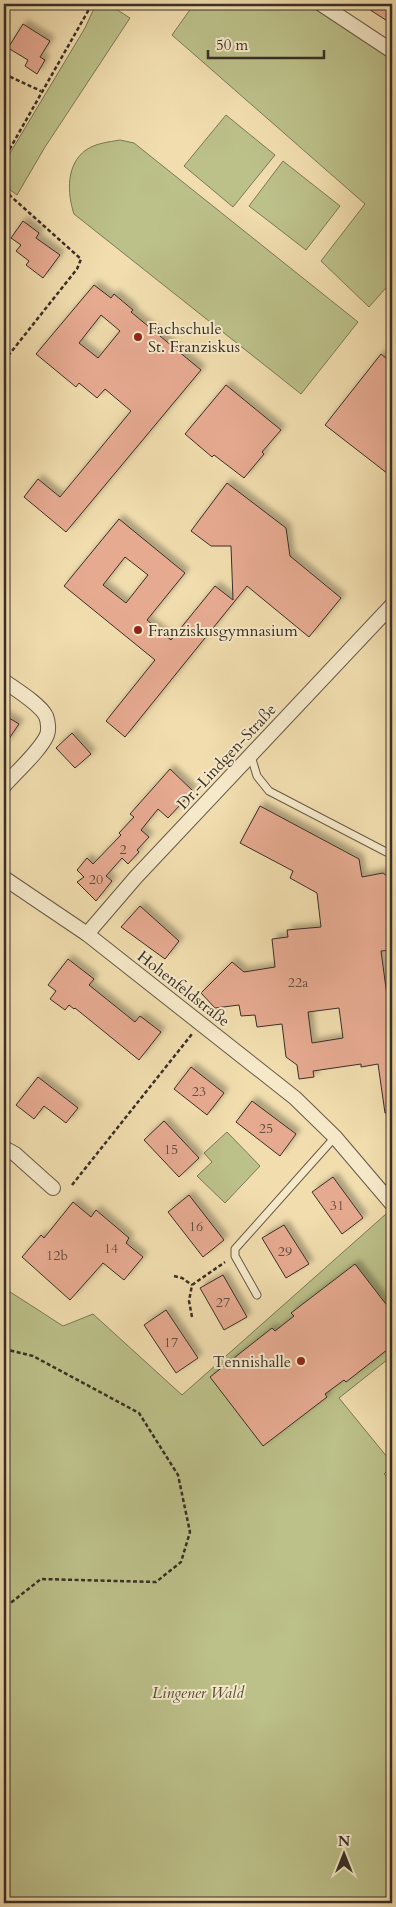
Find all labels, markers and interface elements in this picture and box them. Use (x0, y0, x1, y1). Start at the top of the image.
scale bar (208, 28, 325, 60)
text: 50 m (216, 35, 248, 55)
place label: Fachschule St. Franziskus (148, 318, 240, 358)
marker: Fachschule St. Franziskus (132, 331, 144, 343)
place label: Franziskusgymnasium (148, 620, 298, 642)
marker: Franziskusgymnasium (132, 624, 144, 636)
street label: Dr.-Lindgen-Straße (172, 699, 281, 814)
house number: 2 (119, 840, 127, 859)
house number: 20 (89, 870, 103, 889)
street label: Hohenfeldstraße (133, 946, 234, 1032)
house number: 22a (288, 973, 308, 992)
house number: 23 (192, 1082, 206, 1101)
house number: 25 (259, 1119, 273, 1138)
house number: 15 (164, 1140, 178, 1159)
house number: 31 (330, 1196, 344, 1215)
house number: 16 (189, 1217, 203, 1236)
house number: 14 (104, 1239, 118, 1258)
house number: 29 (278, 1242, 292, 1261)
house number: 12b (46, 1246, 68, 1265)
house number: 27 (216, 1293, 230, 1312)
house number: 17 (164, 1333, 178, 1352)
place label: Tennishalle (213, 1351, 291, 1373)
marker: Tennishalle (295, 1355, 307, 1367)
park label: Lingener Wald (152, 1682, 245, 1704)
north arrow (318, 1830, 368, 1880)
text: N (338, 1832, 350, 1851)

